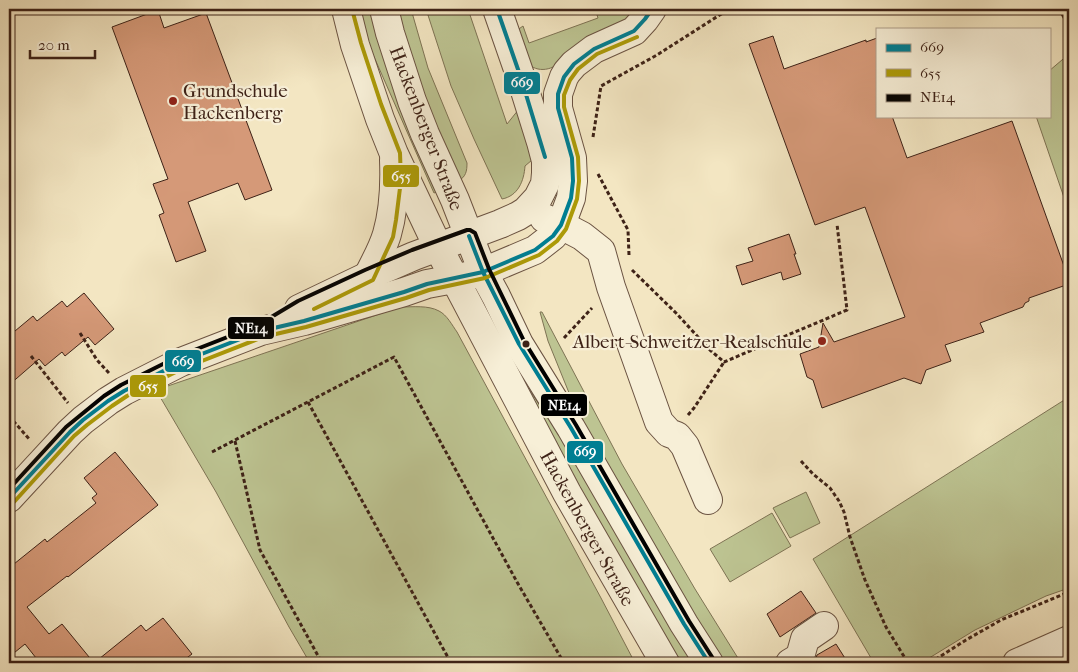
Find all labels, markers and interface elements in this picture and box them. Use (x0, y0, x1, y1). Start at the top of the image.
scale bar (30, 28, 95, 60)
legend (876, 28, 1050, 118)
text: 20 m (38, 36, 70, 54)
text: 669 (920, 38, 944, 56)
street label: Hackenberger Straße (385, 43, 468, 214)
text: 655 (920, 64, 941, 82)
line badge: 669 (503, 71, 541, 95)
text: 669 (511, 74, 533, 91)
place label: Grundschule Hackenberg (183, 80, 288, 124)
text: NE14 (920, 88, 956, 106)
marker: Grundschule Hackenberg (167, 95, 179, 107)
line badge: 655 (382, 164, 420, 188)
text: 655 (391, 168, 411, 185)
line badge: NE14 (227, 316, 275, 340)
text: NE14 (235, 320, 268, 337)
place label: Albert-Schweitzer-Realschule (572, 331, 812, 353)
marker: Albert-Schweitzer-Realschule (816, 335, 828, 347)
unlabelled marker (521, 339, 531, 349)
line badge: 669 (164, 349, 202, 373)
text: 669 (172, 353, 194, 370)
line badge: 655 (129, 374, 167, 398)
text: 655 (138, 378, 158, 395)
line badge: NE14 (540, 393, 588, 417)
text: NE14 (548, 397, 581, 414)
line badge: 669 (566, 440, 604, 464)
text: 669 (574, 443, 596, 460)
street label: Hackenberger Straße (535, 447, 639, 610)

